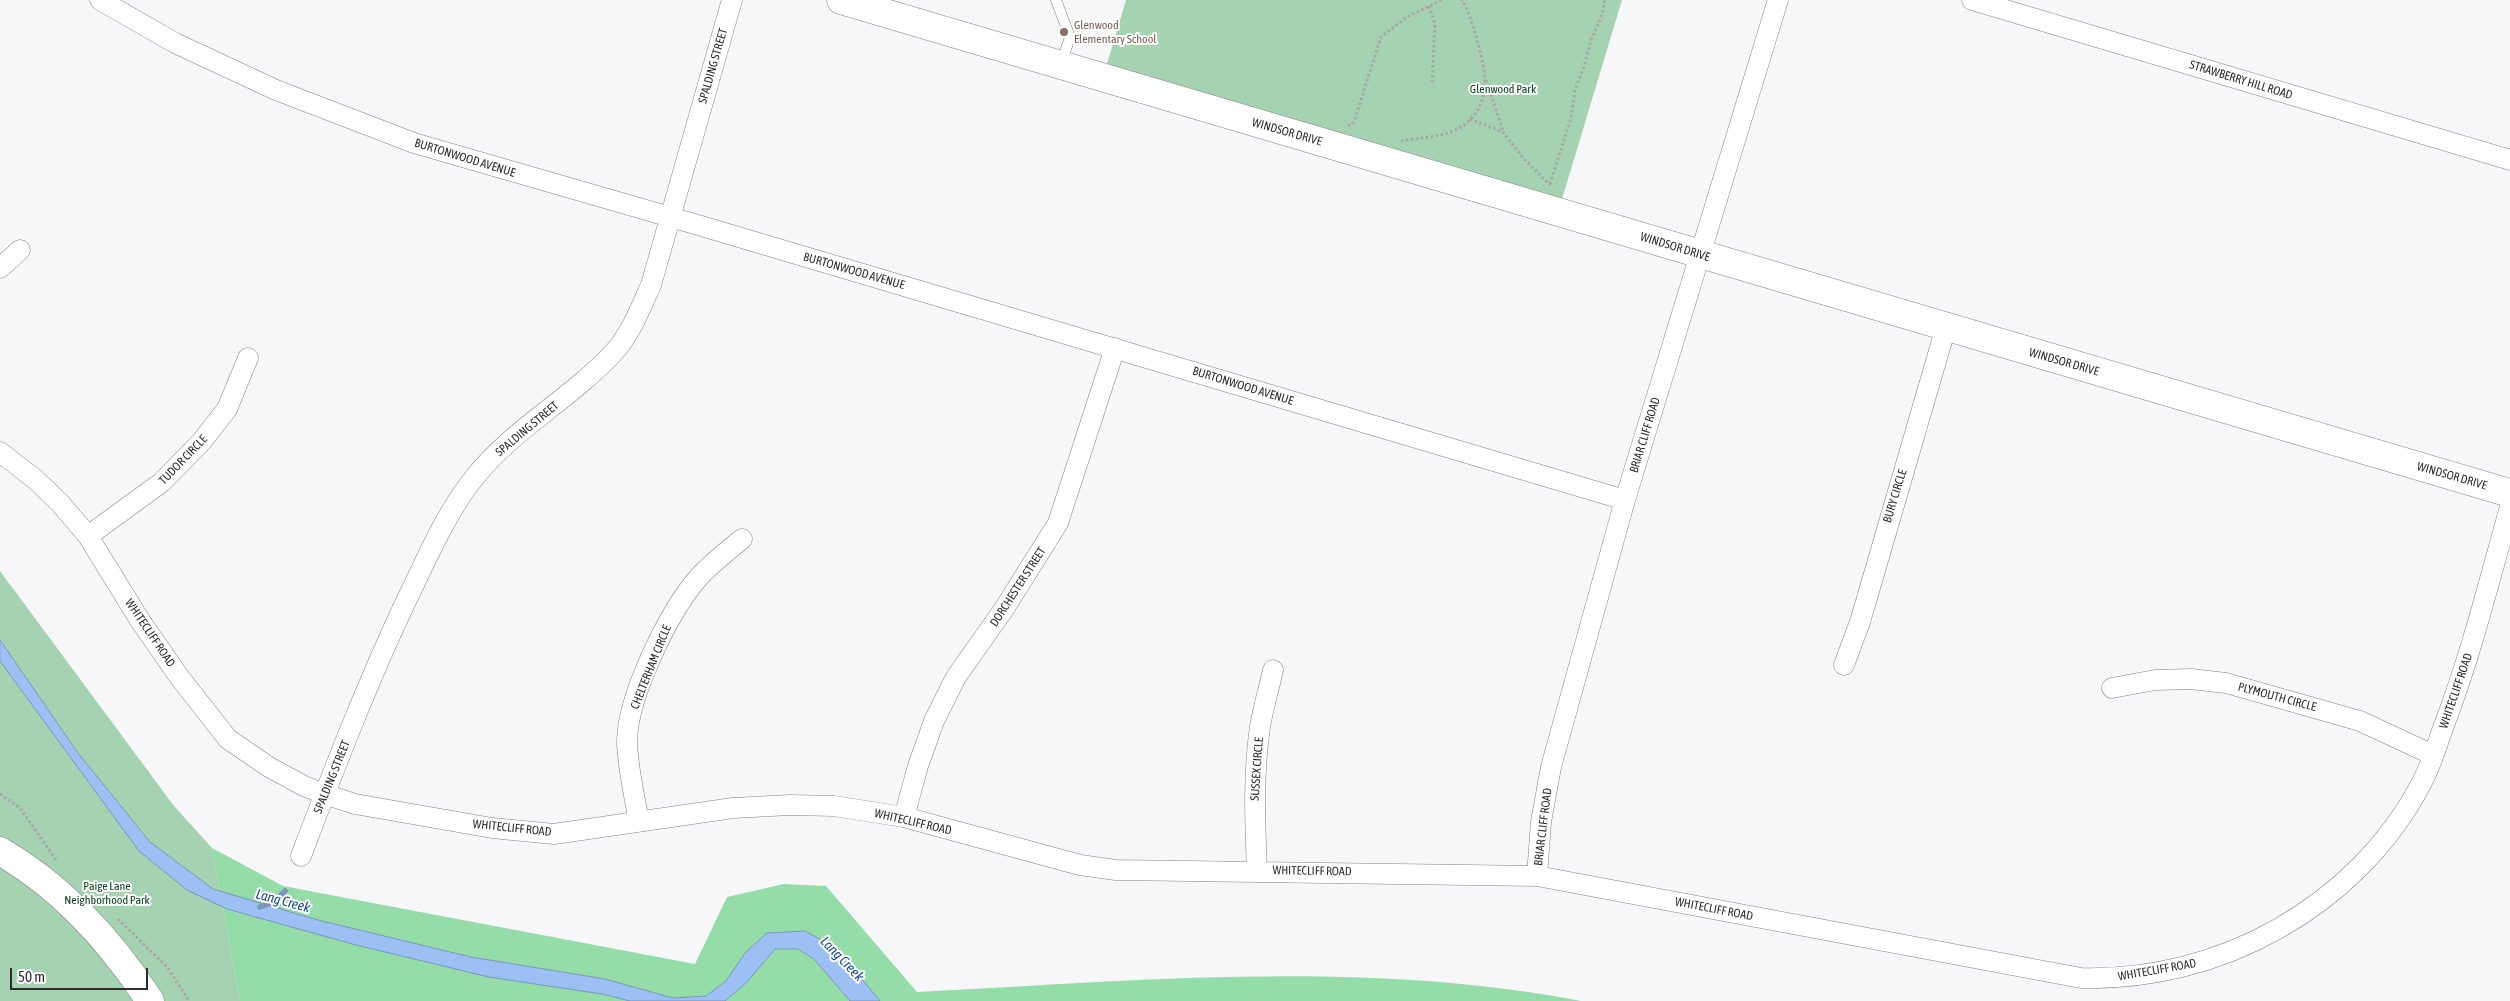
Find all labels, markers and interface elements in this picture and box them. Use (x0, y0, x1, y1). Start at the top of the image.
place label: Glenwood Elementary School (1074, 18, 1156, 46)
marker: Glenwood Elementary School (1058, 26, 1070, 38)
street label: SPALDING STREET (695, 27, 731, 105)
street label: STRAWBERRY HILL ROAD (2188, 58, 2294, 102)
park label: Glenwood Park (1470, 82, 1536, 96)
street label: WINDSOR DRIVE (1250, 115, 1324, 149)
street label: BURTONWOOD AVENUE (413, 136, 517, 180)
street label: WINDSOR DRIVE (1638, 230, 1712, 264)
street label: BURTONWOOD AVENUE (802, 250, 906, 292)
street label: WINDSOR DRIVE (2027, 345, 2101, 379)
street label: BURTONWOOD AVENUE (1191, 364, 1295, 408)
street label: BRIAR CLIFF ROAD (1627, 396, 1663, 474)
street label: SPALDING STREET (493, 399, 561, 459)
street label: TUDOR CIRCLE (156, 432, 210, 488)
street label: WINDSOR DRIVE (2415, 459, 2489, 493)
street label: BURY CIRCLE (1880, 468, 1910, 524)
street label: DORCHESTER STREET (987, 545, 1049, 629)
street label: WHITECLIFF ROAD (122, 596, 178, 670)
street label: CHELTERHAM CIRCLE (628, 623, 674, 711)
street label: WHITECLIFF ROAD (2436, 651, 2476, 731)
street label: PLYMOUTH CIRCLE (2236, 680, 2318, 714)
street label: SUSSEX CIRCLE (1248, 737, 1266, 801)
street label: SPALDING STREET (311, 738, 353, 816)
street label: BRIAR CLIFF ROAD (1531, 787, 1555, 867)
street label: WHITECLIFF ROAD (873, 806, 953, 838)
street label: WHITECLIFF ROAD (472, 817, 552, 839)
street label: WHITECLIFF ROAD (1272, 863, 1352, 879)
park label: Paige Lane Neighborhood Park (64, 879, 150, 907)
water label: Lang Creek (254, 886, 312, 916)
street label: WHITECLIFF ROAD (1674, 894, 1754, 924)
water label: Lang Creek (817, 933, 867, 985)
street label: WHITECLIFF ROAD (2117, 956, 2197, 984)
scale bar (12, 958, 150, 990)
text: 50 m (18, 968, 45, 985)

